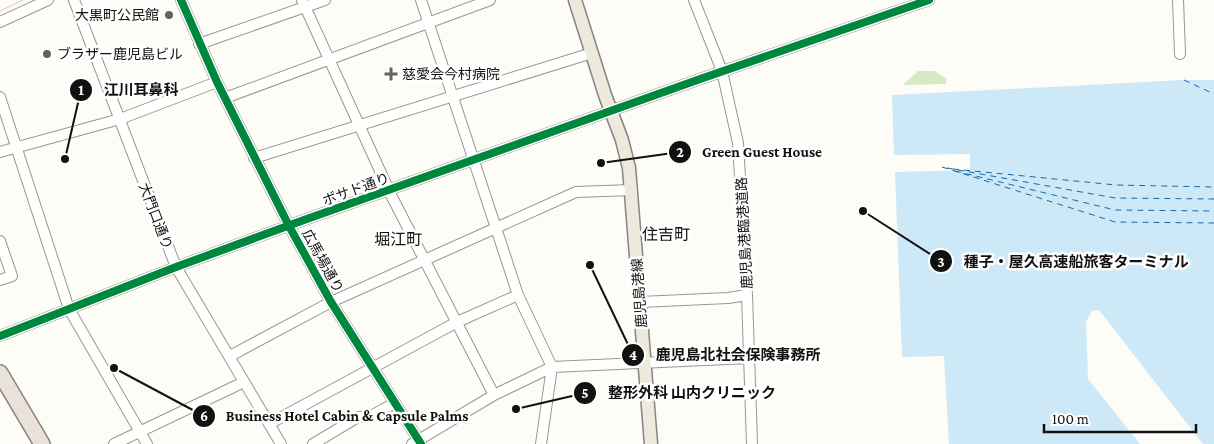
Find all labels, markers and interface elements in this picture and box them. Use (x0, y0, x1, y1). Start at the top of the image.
place label: 大黒町公民館 (75, 7, 159, 23)
marker: 大黒町公民館 (163, 9, 175, 21)
place label: ブラザー鹿児島ビル (57, 46, 183, 62)
marker: ブラザー鹿児島ビル (41, 48, 53, 60)
place label: 慈愛会今村病院 (402, 66, 500, 82)
marker: 慈愛会今村病院 (384, 67, 398, 81)
callout: 江川耳鼻科 (68, 75, 188, 105)
text: 江川耳鼻科 (103, 81, 179, 98)
text: 1 (78, 82, 84, 98)
callout: Green Guest House (667, 137, 832, 167)
text: 2 (676, 144, 684, 160)
text: Green Guest House (702, 144, 822, 160)
street label: ボサド通り (320, 170, 392, 208)
street label: 鹿児島港臨港道路 (733, 177, 755, 289)
street label: 大門口通り (136, 180, 176, 252)
district label: 住吉町 (642, 226, 690, 243)
street label: 広馬場通り (299, 227, 347, 295)
district label: 堀江町 (374, 231, 422, 248)
callout: 種子・屋久高速船旅客ターミナル (928, 246, 1198, 276)
text: 種子・屋久高速船旅客ターミナル (963, 253, 1189, 270)
text: 3 (937, 254, 945, 270)
street label: 鹿児島港線 (629, 258, 649, 328)
callout: 鹿児島北社会保険事務所 (620, 340, 830, 370)
text: 鹿児島北社会保険事務所 (655, 346, 821, 363)
text: 4 (629, 347, 637, 363)
callout: 整形外科 山内クリニック (573, 378, 786, 408)
text: 整形外科 山内クリニック (608, 384, 776, 401)
text: 5 (581, 385, 589, 401)
callout: Business Hotel Cabin & Capsule Palms (191, 401, 479, 431)
scale bar (1044, 402, 1196, 434)
text: 6 (200, 408, 208, 424)
text: Business Hotel Cabin & Capsule Palms (226, 408, 468, 424)
text: 100 m (1052, 411, 1089, 427)

